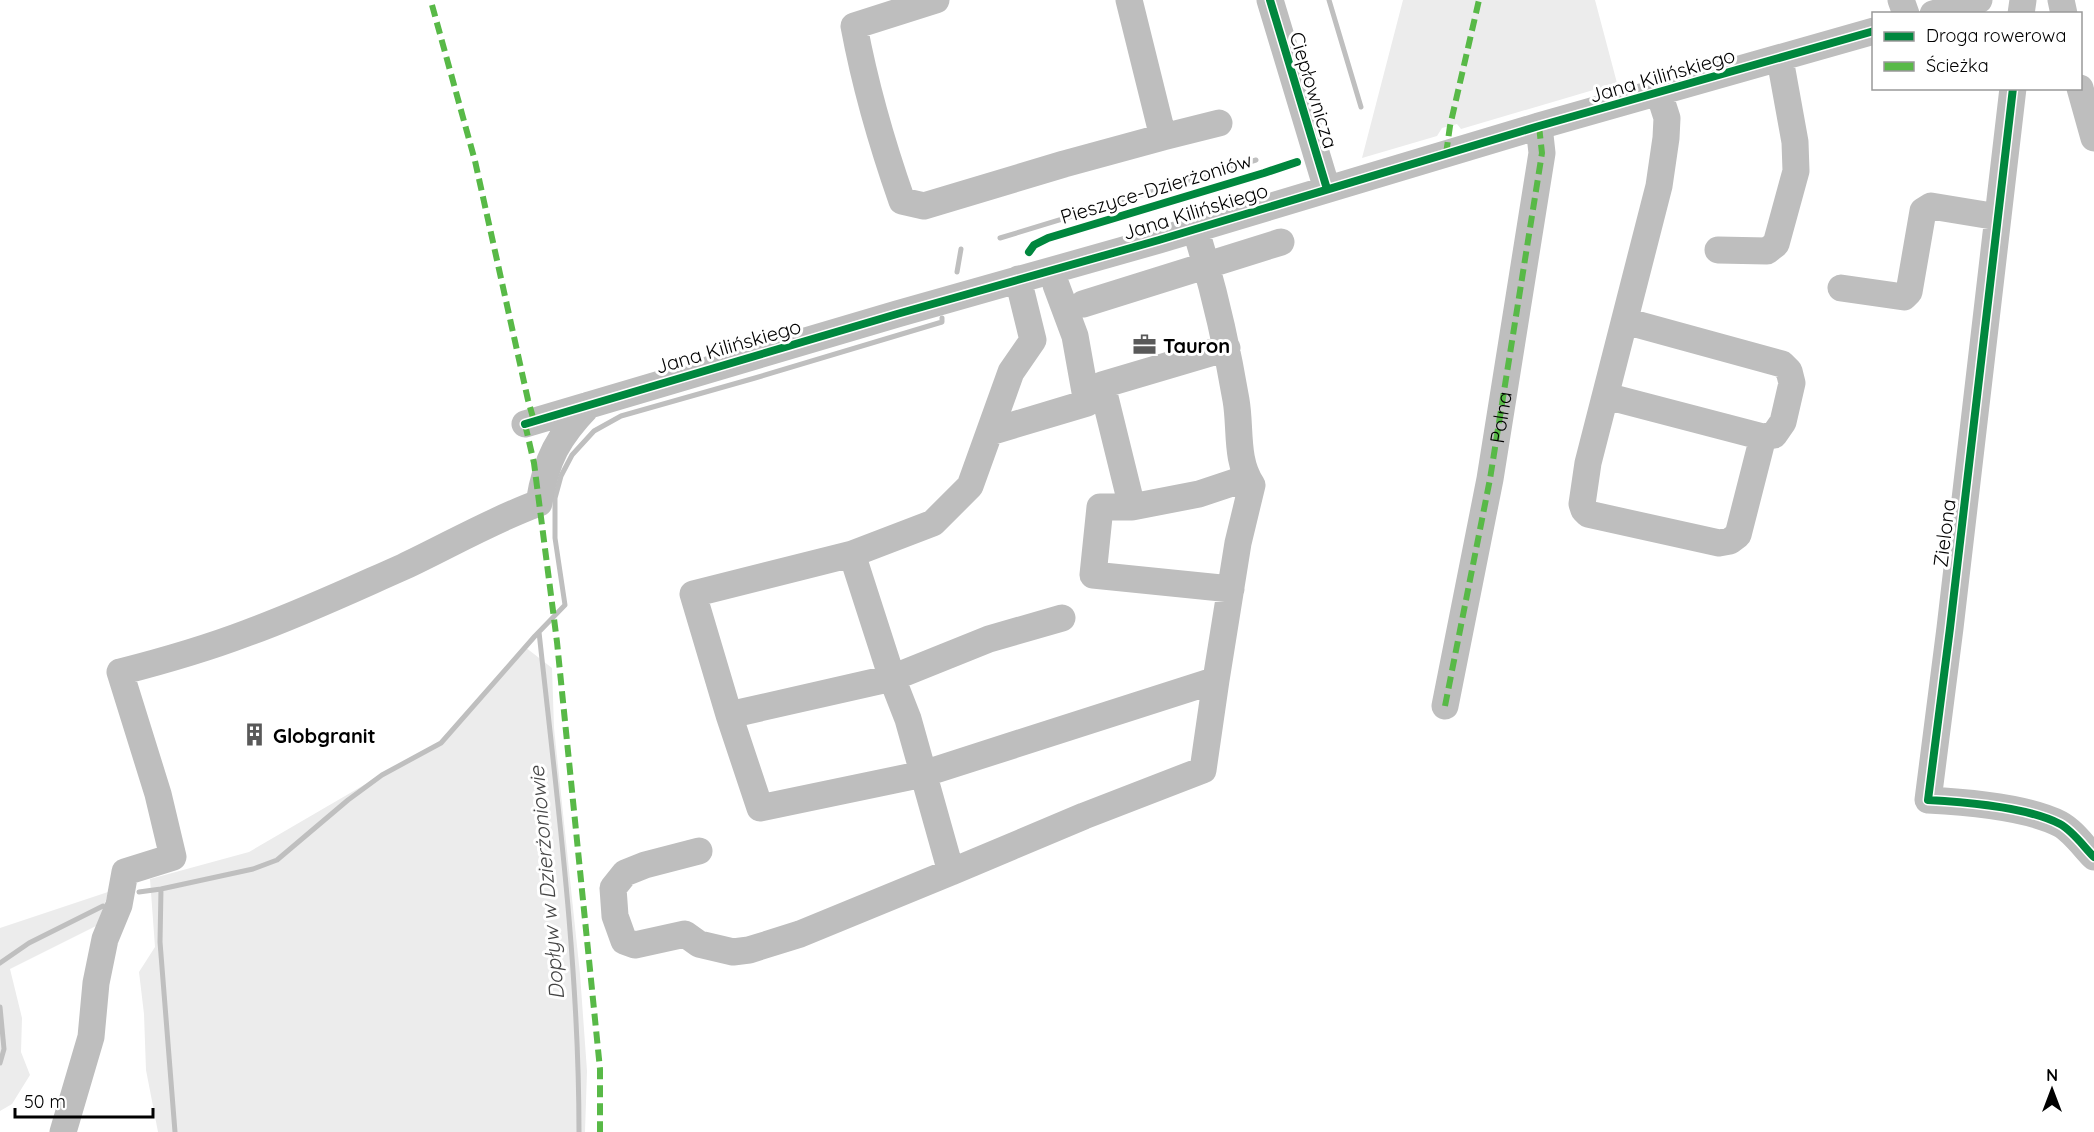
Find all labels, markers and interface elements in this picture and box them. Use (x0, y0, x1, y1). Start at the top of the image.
legend (1872, 12, 2082, 90)
text: Droga rowerowa (1926, 24, 2066, 47)
street label: Ciepłownicza (1284, 29, 1344, 151)
street label: Jana Kilińskiego (1586, 42, 1738, 108)
text: Ścieżka (1926, 54, 1989, 77)
street label: Pieszyce-Dzierżoniów (1057, 147, 1255, 229)
street label: Jana Kilińskiego (1119, 177, 1271, 245)
street label: Jana Kilińskiego (652, 313, 804, 379)
office icon: Tauron (1132, 332, 1158, 358)
place label: Tauron (1163, 333, 1230, 358)
street label: Polna (1483, 389, 1516, 445)
street label: Zielona (1927, 497, 1961, 569)
building icon: Globgranit (242, 722, 268, 748)
place label: Globgranit (273, 723, 376, 748)
water label: Dopływ w Dzierżoniowie (523, 764, 569, 1001)
north arrow (2022, 1060, 2082, 1120)
text: N (2046, 1065, 2058, 1085)
scale bar (15, 1081, 153, 1119)
text: 50 m (24, 1090, 66, 1113)

